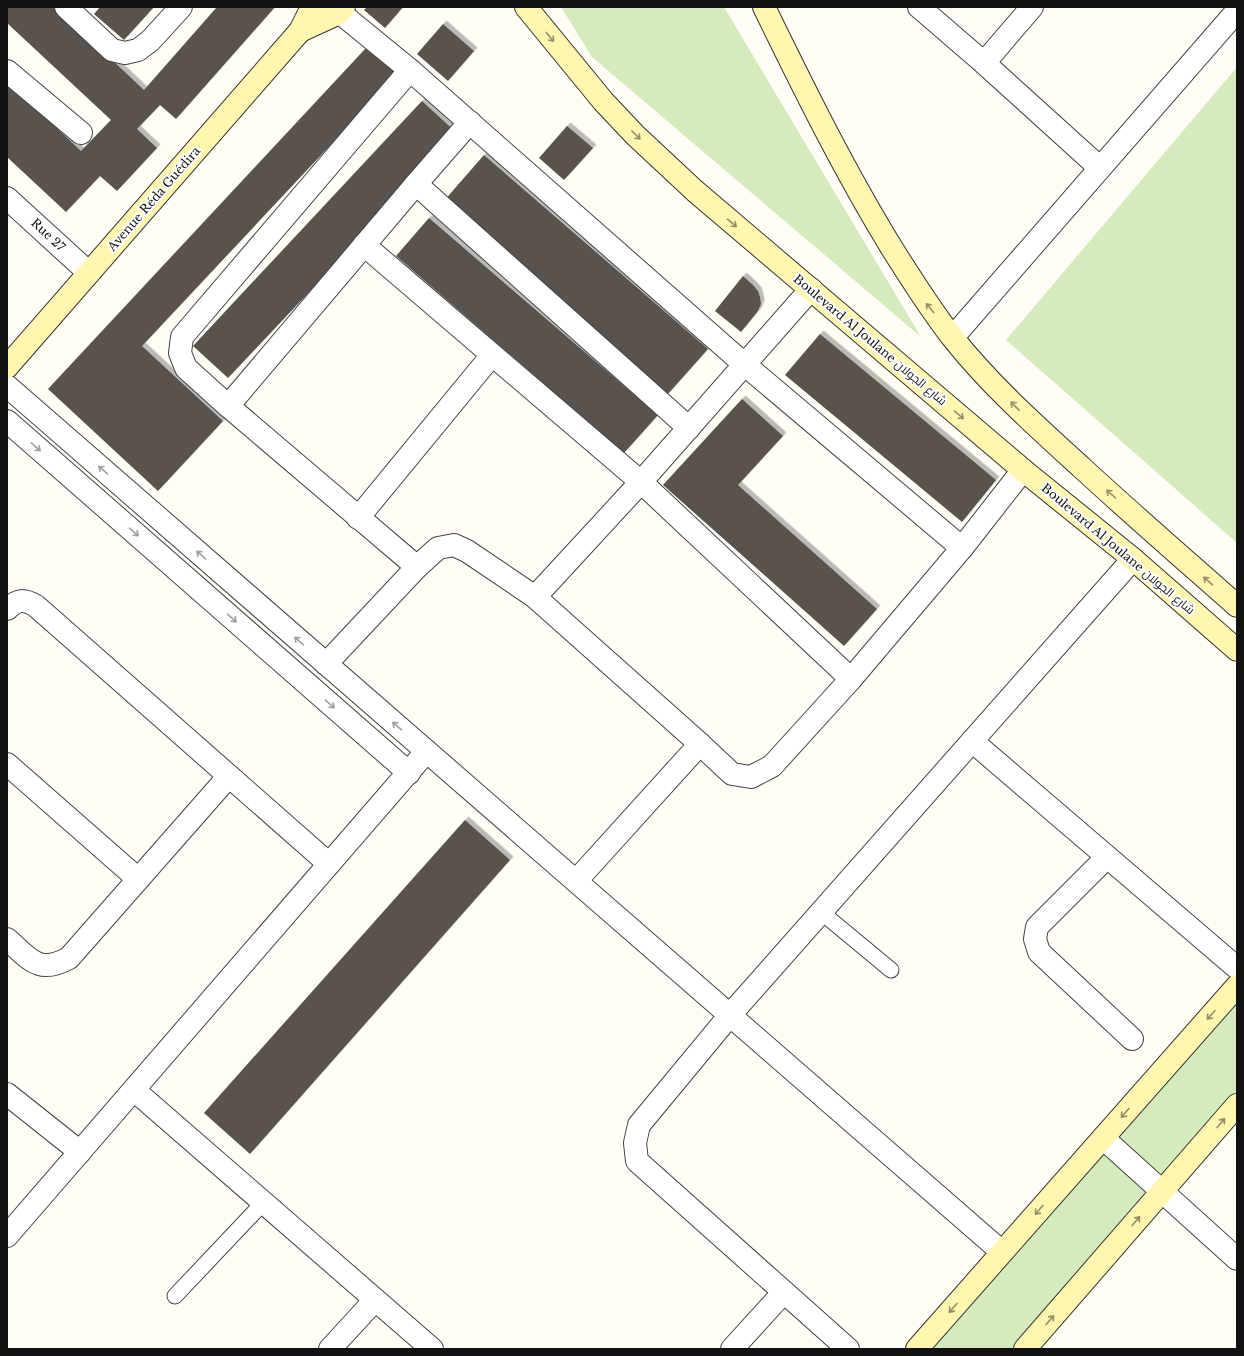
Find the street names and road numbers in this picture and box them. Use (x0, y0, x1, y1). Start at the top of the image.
street label: Avenue Réda Guédira (104, 143, 203, 255)
street label: Rue 27 (28, 215, 69, 255)
street label: Boulevard Al Joulane شارع الجولان (790, 271, 950, 409)
street label: Boulevard Al Joulane شارع الجولان (1038, 480, 1198, 618)

